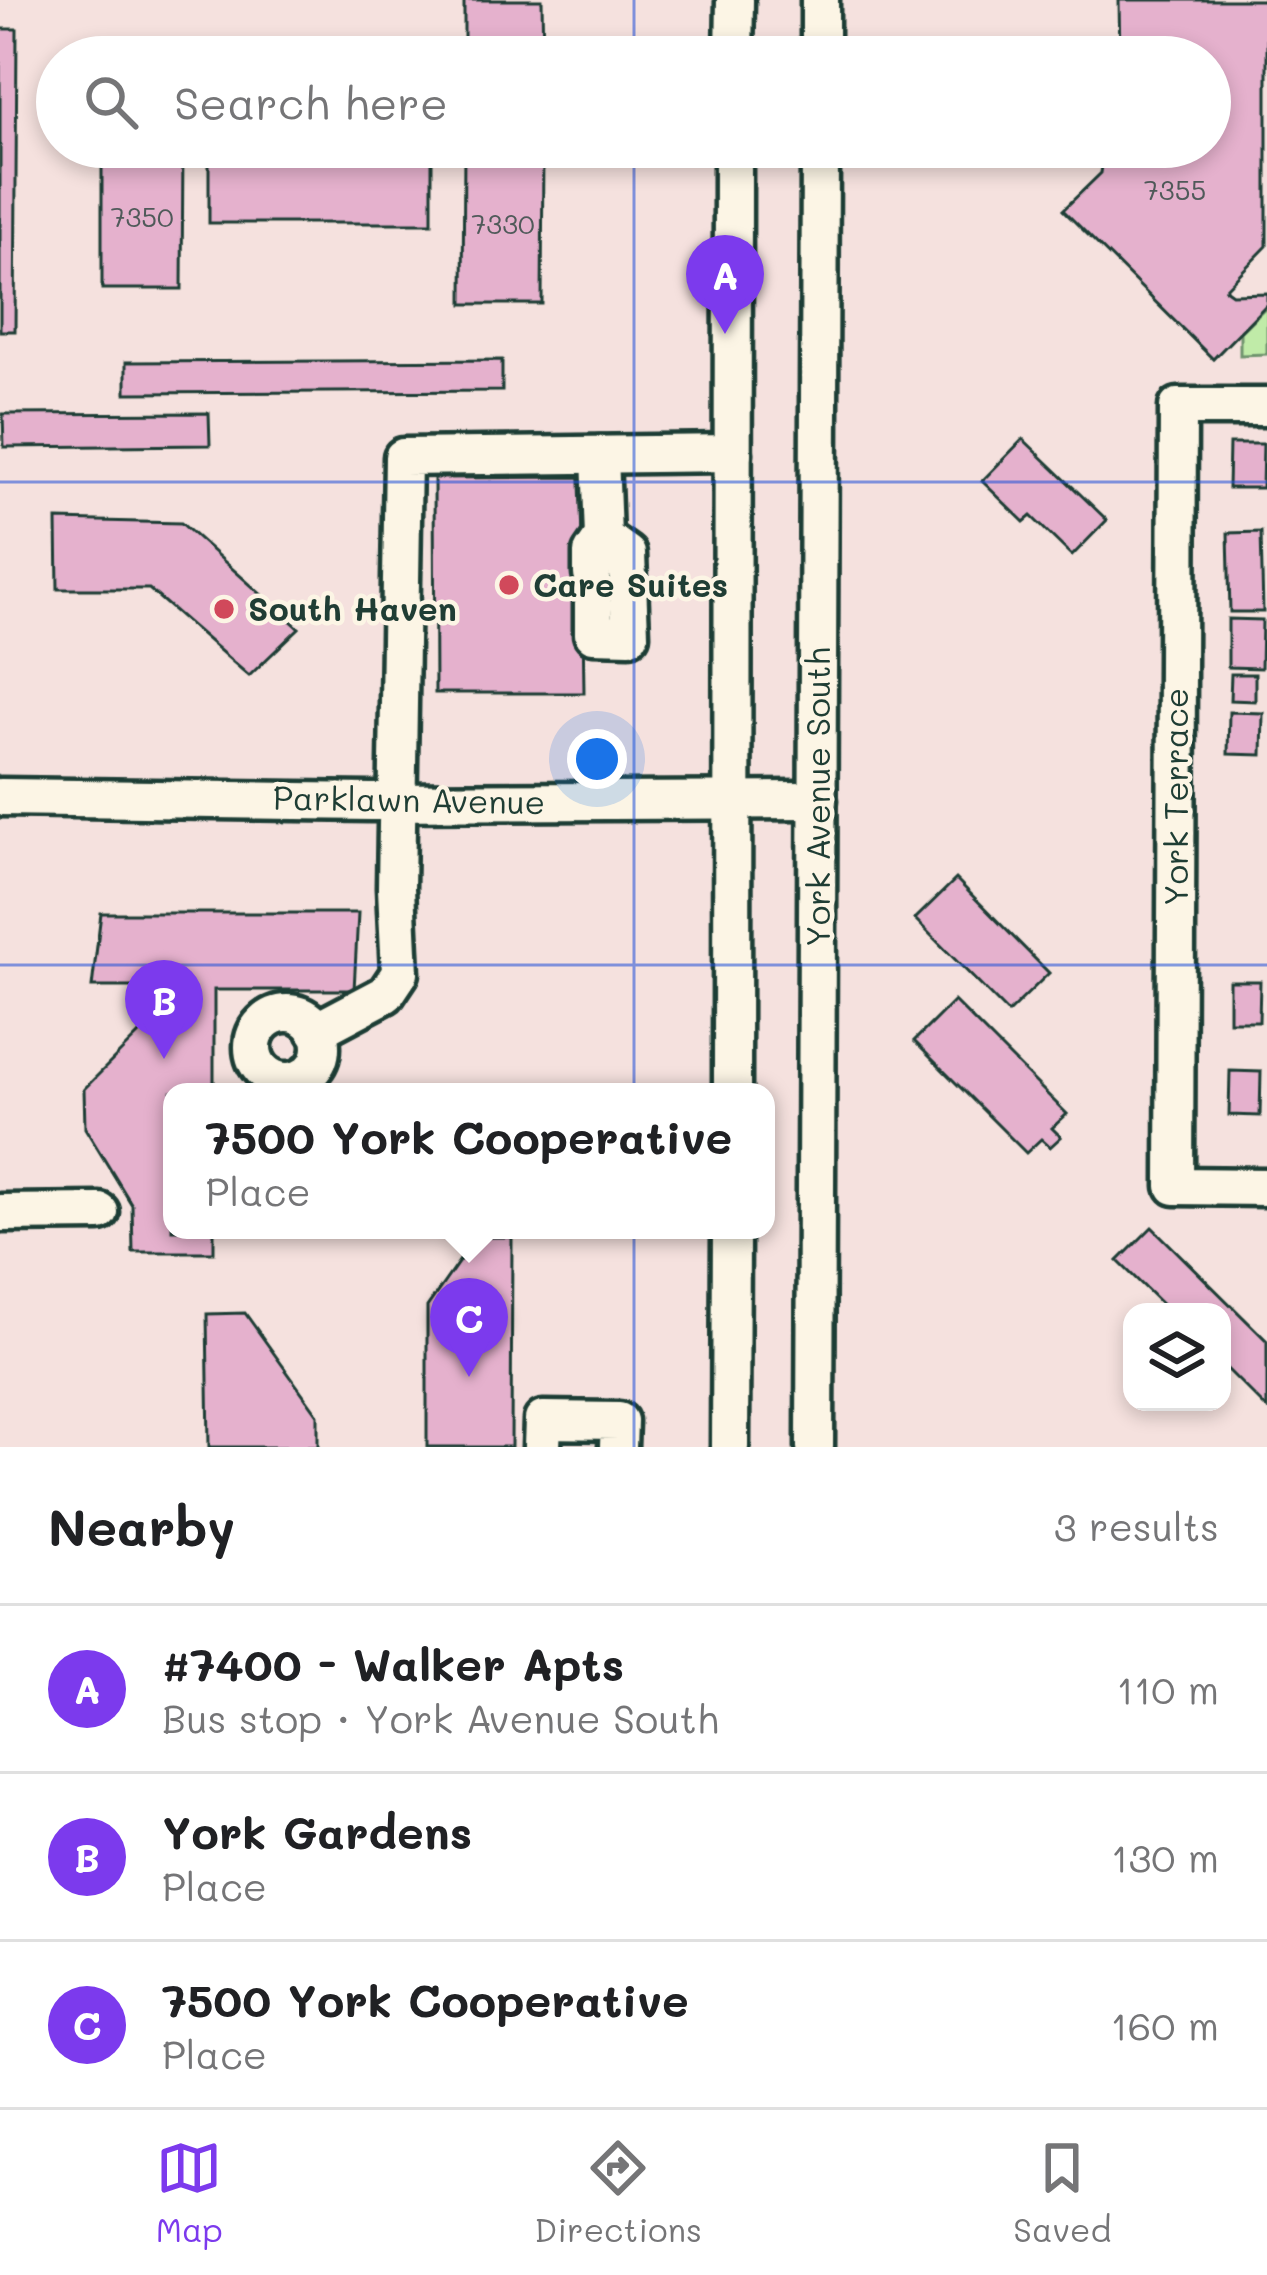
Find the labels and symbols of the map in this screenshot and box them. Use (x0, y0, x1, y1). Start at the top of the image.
house number: 7355 (1144, 172, 1206, 207)
house number: 7350 (110, 199, 174, 234)
house number: 7330 (471, 206, 535, 241)
pin: A (686, 235, 764, 334)
place label: Care Suites (533, 562, 728, 605)
marker: Care Suites (496, 572, 522, 598)
place label: South Haven (248, 586, 457, 629)
marker: South Haven (211, 596, 237, 622)
street label: York Avenue South (795, 647, 838, 947)
street label: York Terrace (1153, 688, 1196, 906)
your location (567, 729, 627, 789)
street label: Parklawn Avenue (273, 775, 546, 822)
pin: B (125, 960, 203, 1059)
pin: C (430, 1278, 508, 1377)

